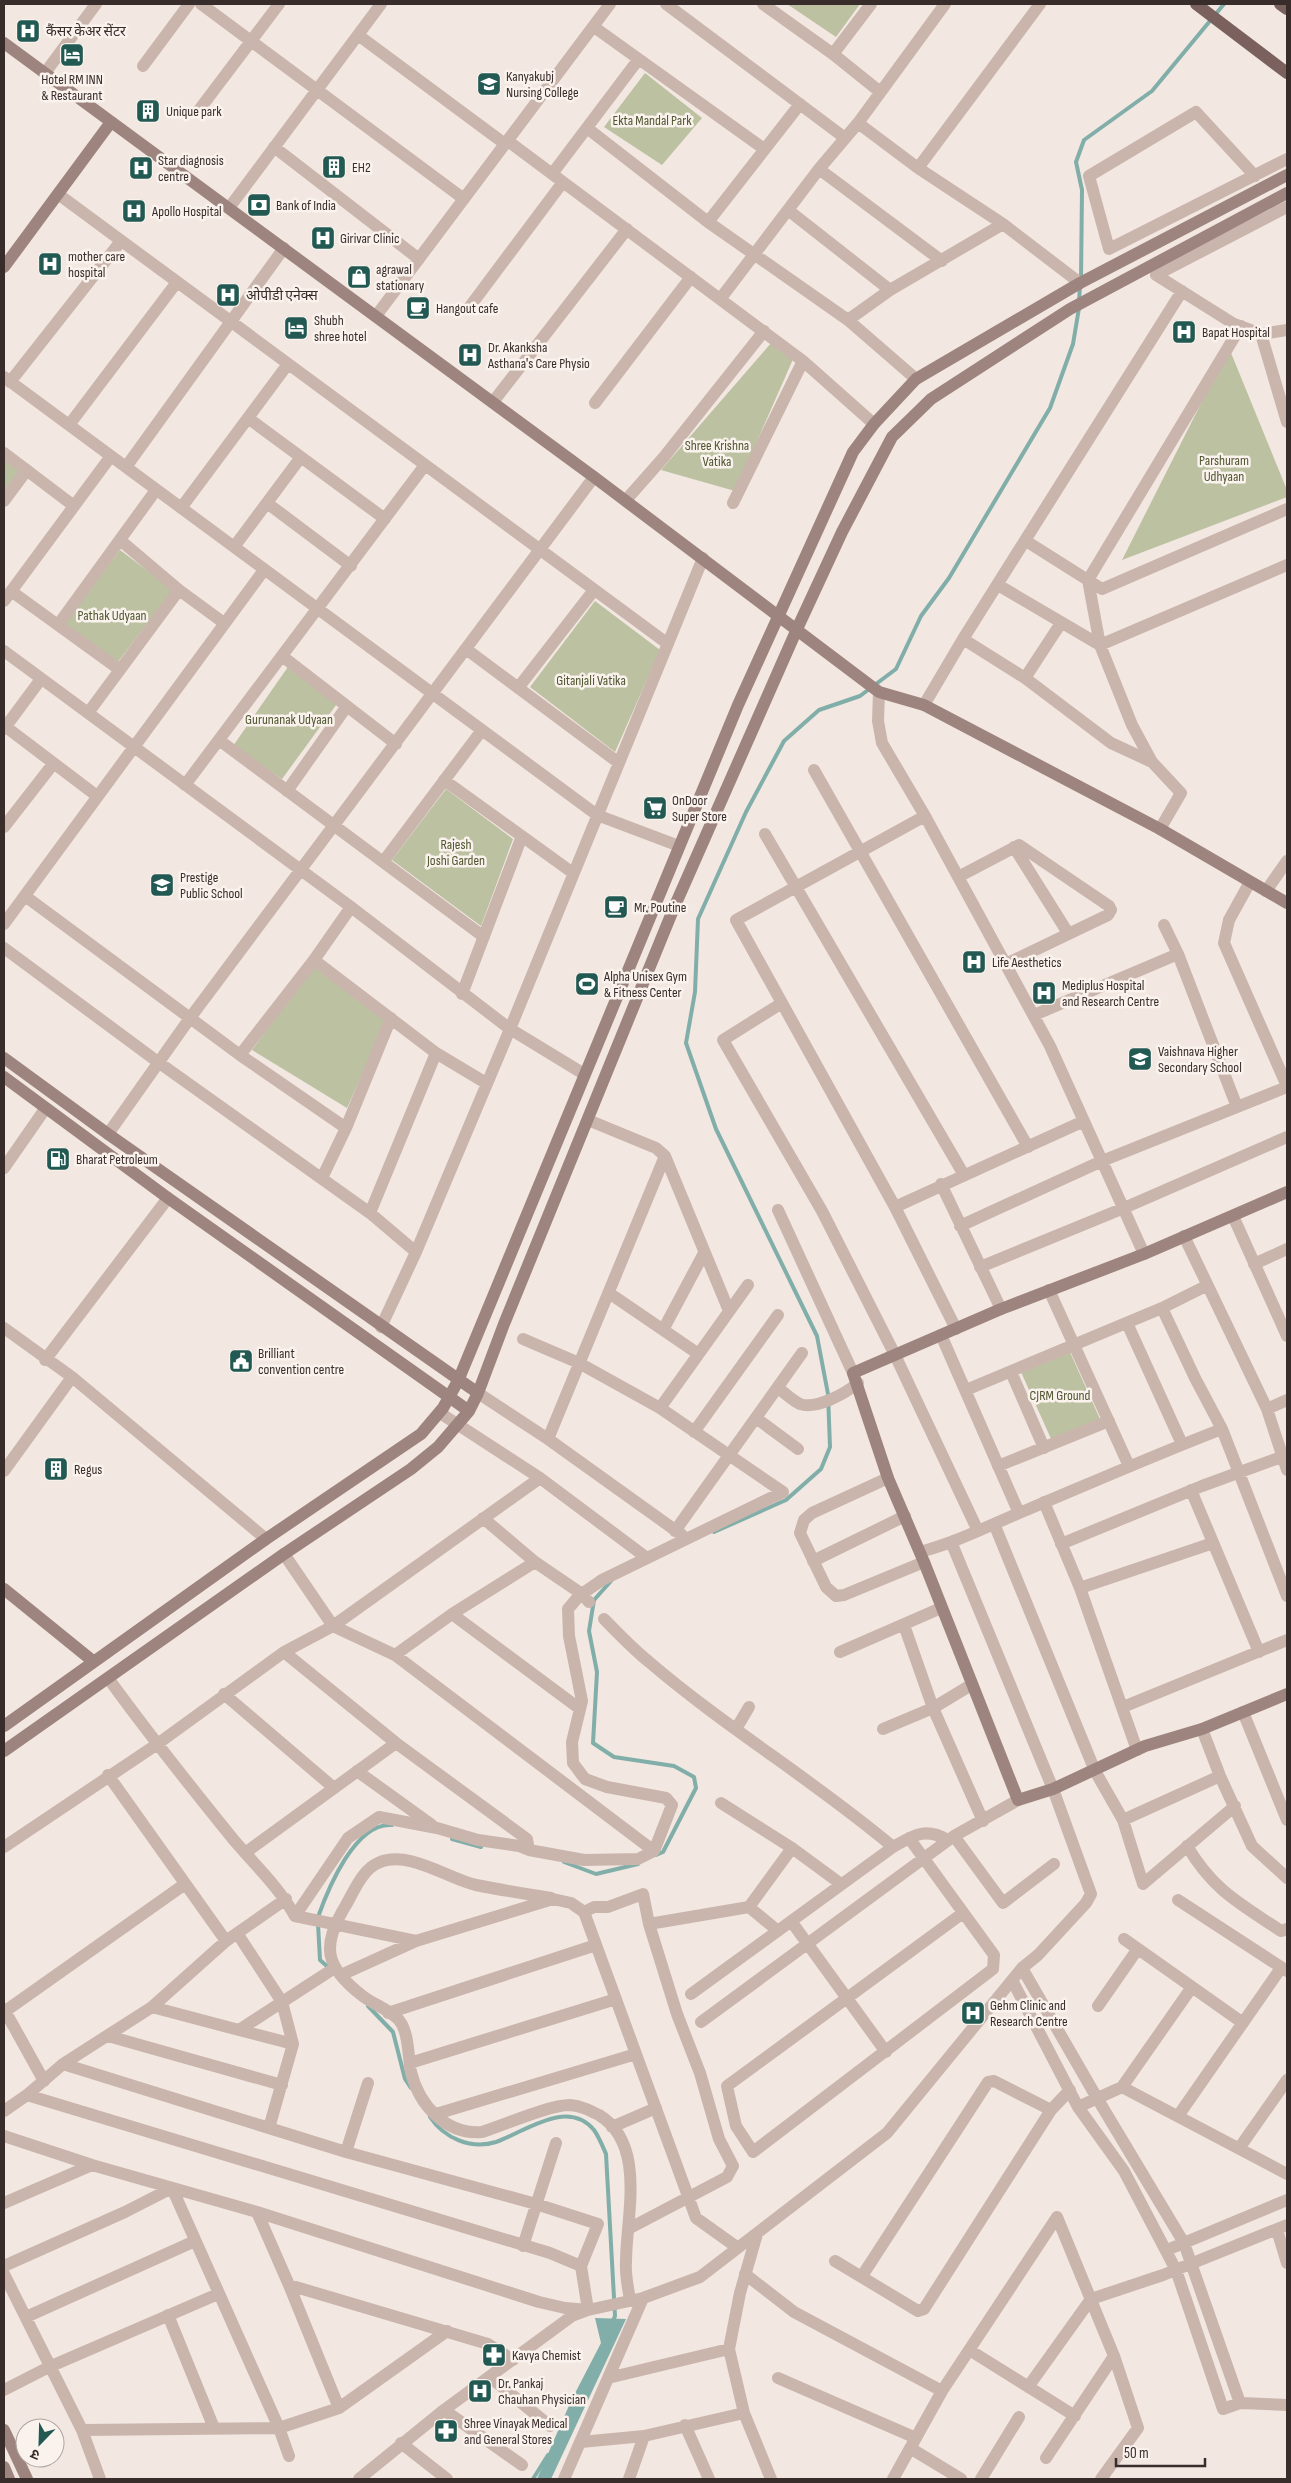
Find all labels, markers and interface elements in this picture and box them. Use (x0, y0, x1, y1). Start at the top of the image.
hospital icon: कैंसर केअर सेंटर (15, 18, 41, 44)
place label: कैंसर केअर सेंटर (46, 22, 126, 40)
hotel icon: Hotel RM INN & Restaurant (59, 42, 85, 68)
place label: Kanyakubj Nursing College (506, 68, 579, 101)
place label: Hotel RM INN & Restaurant (41, 71, 103, 104)
school or university icon: Kanyakubj Nursing College (476, 71, 502, 97)
building icon: Unique park (135, 98, 161, 124)
place label: Unique park (166, 103, 222, 120)
park label: Ekta Mandal Park (612, 112, 692, 129)
place label: Star diagnosis centre (158, 152, 224, 185)
building icon: EH2 (321, 154, 347, 180)
hospital icon: Star diagnosis centre (128, 155, 154, 181)
place label: EH2 (352, 159, 371, 176)
bank icon: Bank of India (246, 192, 272, 218)
place label: Bank of India (276, 197, 336, 214)
hospital icon: Apollo Hospital (121, 198, 147, 224)
place label: Apollo Hospital (151, 203, 222, 220)
hospital icon: Girivar Clinic (310, 225, 336, 251)
place label: Girivar Clinic (340, 230, 400, 247)
place label: mother care hospital (68, 248, 125, 281)
hospital icon: mother care hospital (37, 251, 63, 277)
place label: agrawal stationary (376, 261, 425, 294)
shop icon: agrawal stationary (346, 264, 372, 290)
hospital icon: ओपीडी एनेक्स (215, 282, 241, 308)
place label: ओपीडी एनेक्स (246, 286, 318, 304)
cafe icon: Hangout cafe (405, 295, 431, 321)
place label: Hangout cafe (436, 300, 498, 317)
place label: Shubh shree hotel (314, 312, 367, 345)
hotel icon: Shubh shree hotel (283, 315, 309, 341)
hospital icon: Bapat Hospital (1171, 319, 1197, 345)
place label: Bapat Hospital (1202, 324, 1270, 341)
place label: Dr. Akanksha Asthana's Care Physio (487, 339, 590, 372)
hospital icon: Dr. Akanksha Asthana's Care Physio (457, 342, 483, 368)
park label: Shree Krishna Vatika (685, 437, 749, 470)
park label: Parshuram Udhyaan (1199, 452, 1249, 485)
park label: Pathak Udyaan (77, 607, 147, 624)
park label: Gitanjali Vatika (556, 672, 626, 689)
park label: Gurunanak Udyaan (245, 711, 333, 728)
place label: OnDoor Super Store (672, 792, 727, 825)
supermarket icon: OnDoor Super Store (642, 795, 668, 821)
park label: Rajesh Joshi Garden (426, 836, 485, 869)
place label: Prestige Public School (180, 869, 243, 902)
school or university icon: Prestige Public School (149, 872, 175, 898)
cafe icon: Mr. Poutine (603, 894, 629, 920)
place label: Mr. Poutine (634, 899, 686, 916)
hospital icon: Life Aesthetics (961, 949, 987, 975)
place label: Life Aesthetics (992, 954, 1062, 971)
place label: Alpha Unisex Gym & Fitness Center (603, 968, 687, 1001)
sports icon: Alpha Unisex Gym & Fitness Center (574, 971, 600, 997)
place label: Mediplus Hospital and Research Centre (1062, 977, 1159, 1010)
hospital icon: Mediplus Hospital and Research Centre (1031, 980, 1057, 1006)
place label: Vaishnava Higher Secondary School (1158, 1043, 1242, 1076)
school or university icon: Vaishnava Higher Secondary School (1127, 1046, 1153, 1072)
fuel station icon: Bharat Petroleum (45, 1146, 71, 1172)
place label: Bharat Petroleum (76, 1151, 158, 1168)
place label: Brilliant convention centre (258, 1345, 344, 1378)
public building icon: Brilliant convention centre (228, 1348, 254, 1374)
park label: CJRM Ground (1030, 1387, 1091, 1404)
building icon: Regus (43, 1456, 69, 1482)
place label: Regus (74, 1461, 102, 1478)
place label: Gehm Clinic and Research Centre (990, 1997, 1068, 2030)
hospital icon: Gehm Clinic and Research Centre (960, 2000, 986, 2026)
pharmacy icon: Kavya Chemist (481, 2342, 507, 2368)
place label: Kavya Chemist (512, 2347, 581, 2364)
place label: Dr. Pankaj Chauhan Physician (498, 2375, 586, 2408)
hospital icon: Dr. Pankaj Chauhan Physician (467, 2378, 493, 2404)
place label: Shree Vinayak Medical and General Stores (464, 2415, 567, 2448)
north arrow (15, 2418, 65, 2468)
pharmacy icon: Shree Vinayak Medical and General Stores (433, 2418, 459, 2444)
scale bar (1116, 2436, 1205, 2468)
text: 50 m (1124, 2444, 1149, 2463)
text: उ (27, 2445, 42, 2464)

